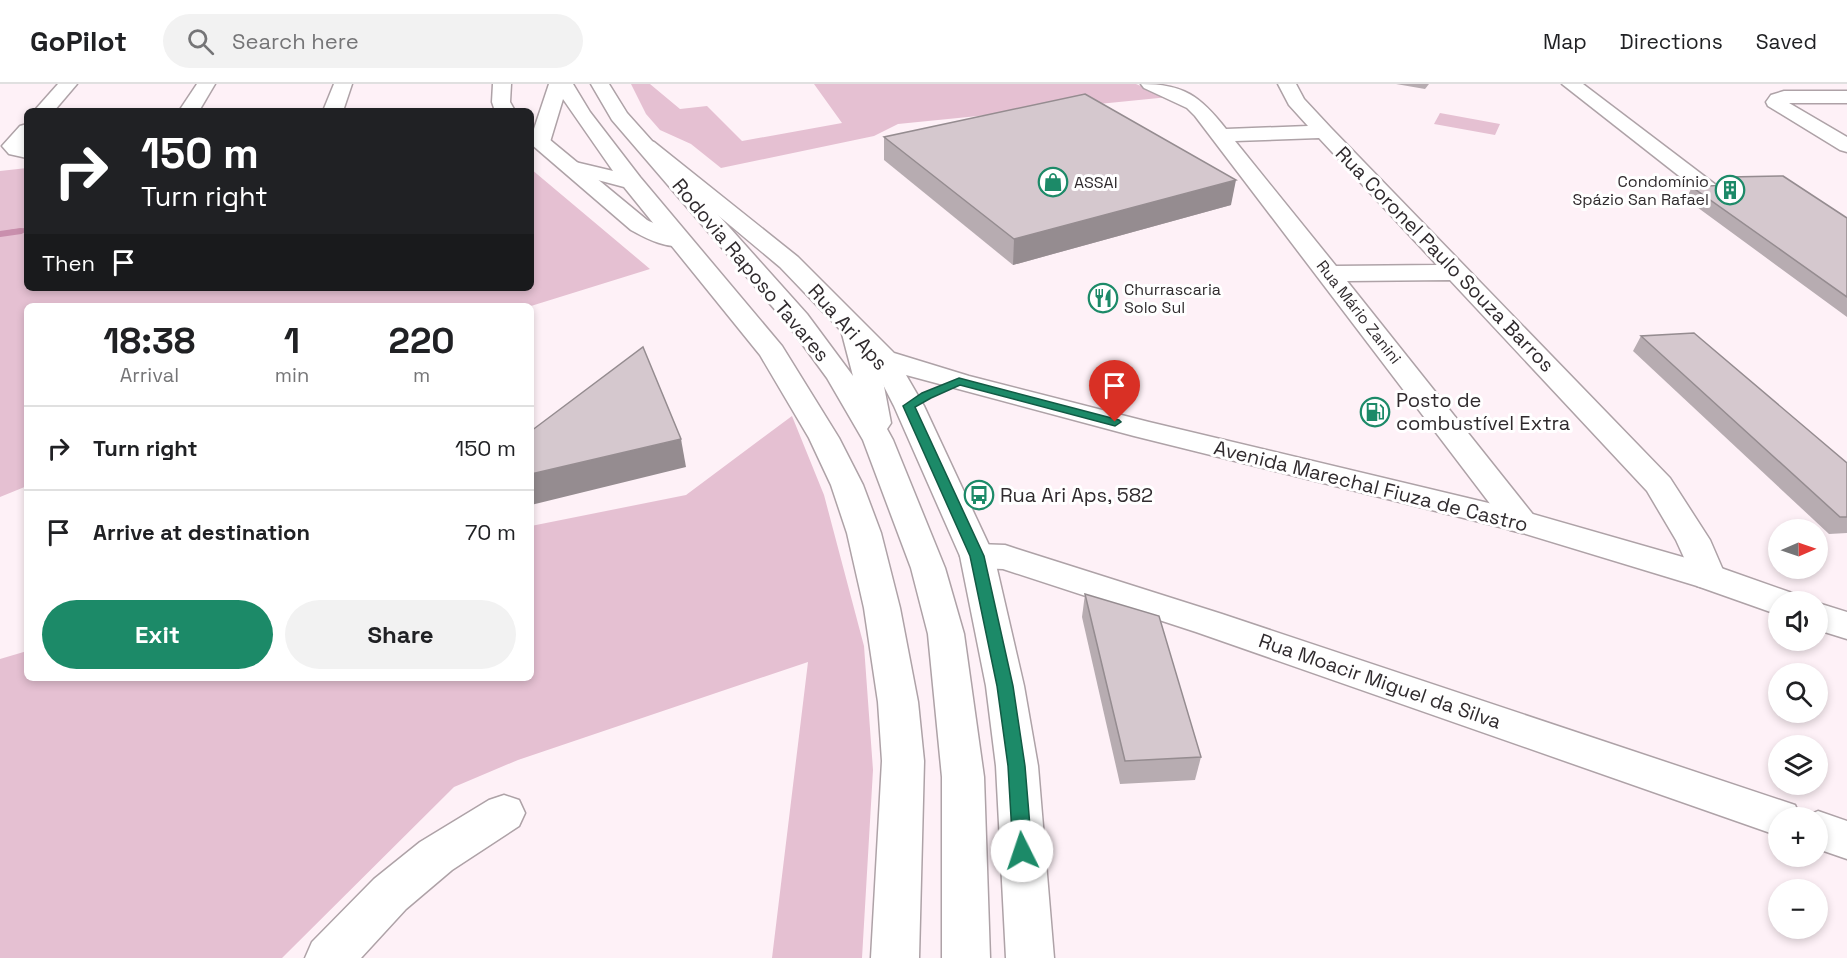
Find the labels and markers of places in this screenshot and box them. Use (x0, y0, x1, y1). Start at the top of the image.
shop icon: ASSAI (1037, 166, 1069, 198)
place label: Condomínio Spázio San Rafael (1572, 171, 1709, 210)
place label: ASSAI (1074, 172, 1118, 193)
building icon: Condomínio Spázio San Rafael (1714, 174, 1746, 206)
place label: Churrascaria Solo Sul (1124, 279, 1221, 318)
restaurant icon: Churrascaria Solo Sul (1087, 282, 1119, 314)
pin (1089, 360, 1140, 422)
place label: Posto de combustível Extra (1396, 387, 1570, 436)
fuel station icon: Posto de combustível Extra (1359, 396, 1391, 428)
bus stop icon: Rua Ari Aps, 582 (963, 479, 995, 511)
place label: Rua Ari Aps, 582 (1000, 482, 1153, 508)

